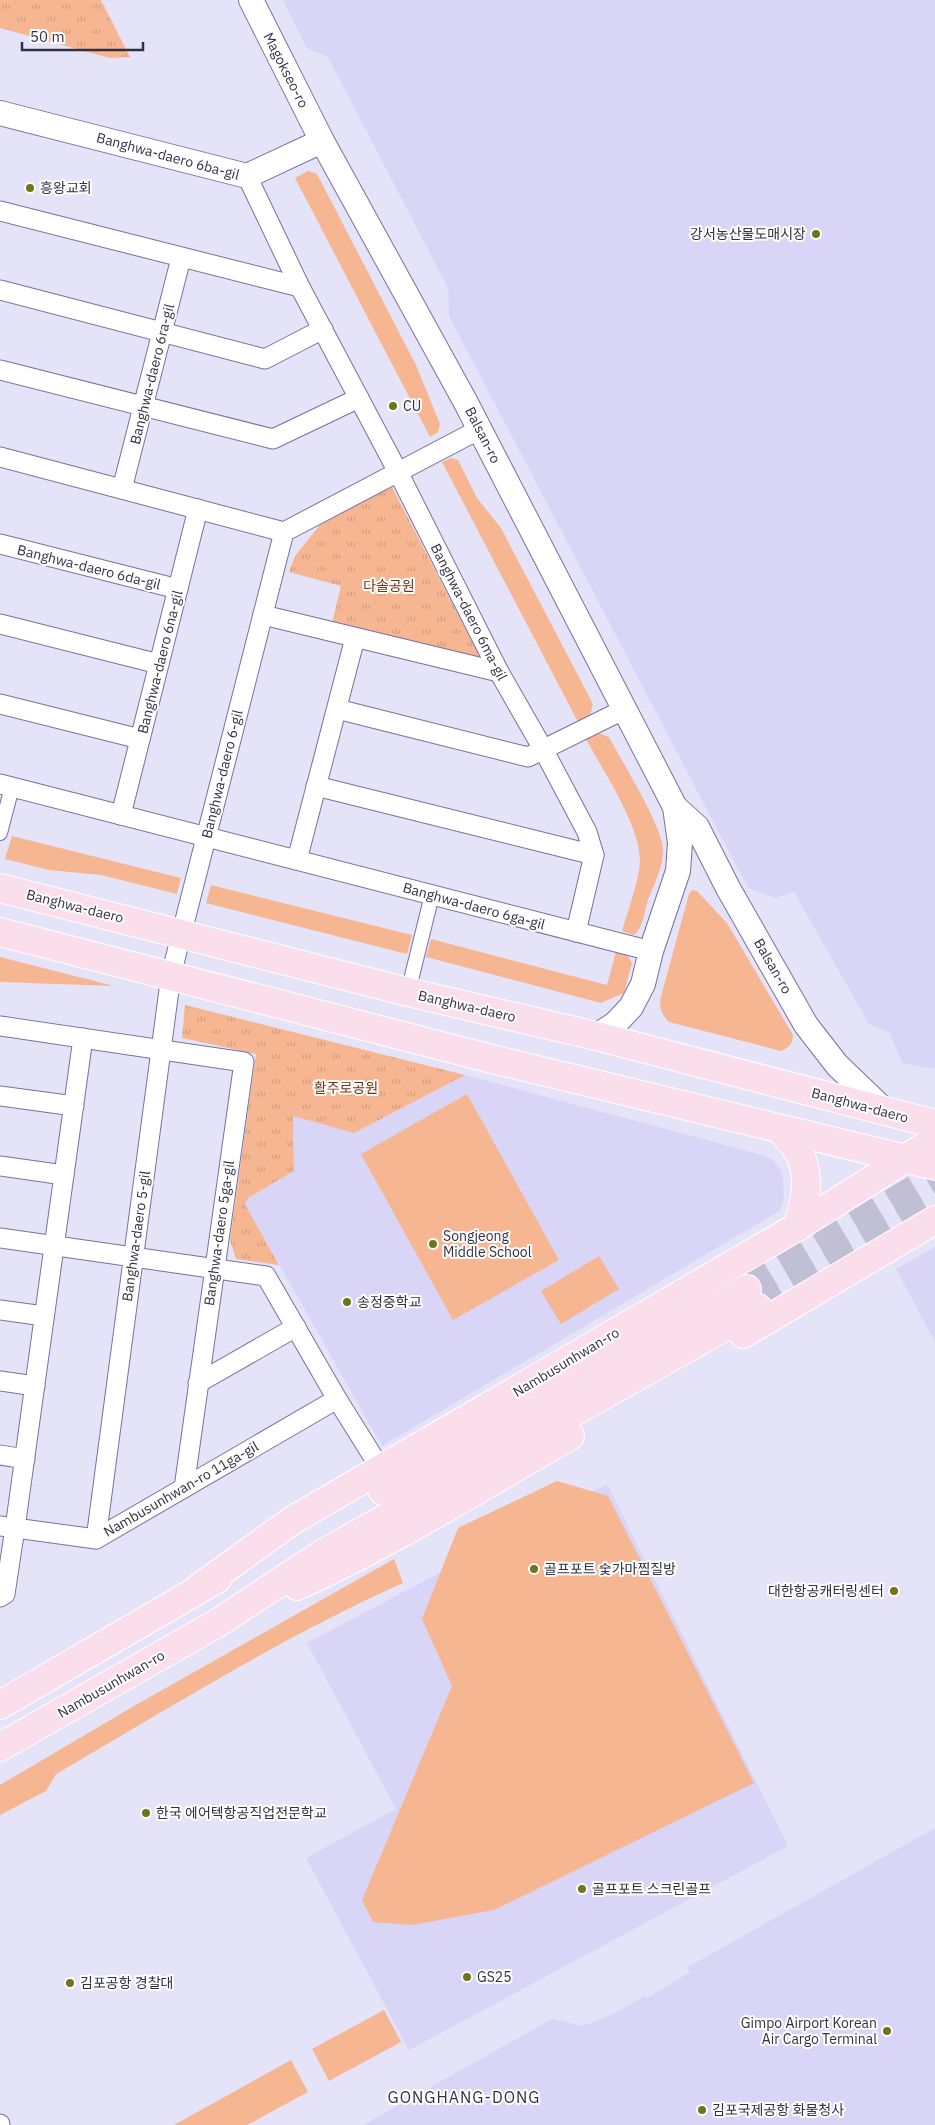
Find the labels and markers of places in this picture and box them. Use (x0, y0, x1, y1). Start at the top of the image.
place label: 흥왕교회 (40, 179, 92, 197)
marker: 흥왕교회 (24, 182, 36, 194)
place label: 강서농산물도매시장 (690, 225, 806, 243)
marker: 강서농산물도매시장 (810, 228, 822, 240)
place label: CU (403, 397, 421, 415)
marker: CU (387, 400, 399, 412)
place label: Songjeong Middle School (443, 1227, 532, 1261)
marker: Songjeong Middle School (427, 1238, 439, 1250)
place label: 송정중학교 (357, 1293, 422, 1311)
marker: 송정중학교 (341, 1296, 353, 1308)
place label: 골프포트 숯가마찜질방 (544, 1560, 676, 1578)
marker: 골프포트 숯가마찜질방 (528, 1563, 540, 1575)
place label: 대한항공캐터링센터 (768, 1582, 884, 1600)
marker: 대한항공캐터링센터 (888, 1585, 900, 1597)
place label: 한국 에어텍항공직업전문학교 (156, 1804, 327, 1822)
marker: 한국 에어텍항공직업전문학교 (140, 1807, 152, 1819)
place label: 골프포트 스크린골프 (592, 1880, 711, 1898)
marker: 골프포트 스크린골프 (576, 1883, 588, 1895)
place label: GS25 (477, 1968, 512, 1986)
marker: GS25 (461, 1971, 473, 1983)
place label: 김포공항 경찰대 (80, 1974, 173, 1992)
marker: 김포공항 경찰대 (64, 1977, 76, 1989)
place label: Gimpo Airport Korean Air Cargo Terminal (741, 2014, 877, 2048)
marker: Gimpo Airport Korean Air Cargo Terminal (881, 2025, 893, 2037)
place label: 김포국제공항 화물청사 (712, 2101, 844, 2119)
marker: 김포국제공항 화물청사 (696, 2104, 708, 2116)

